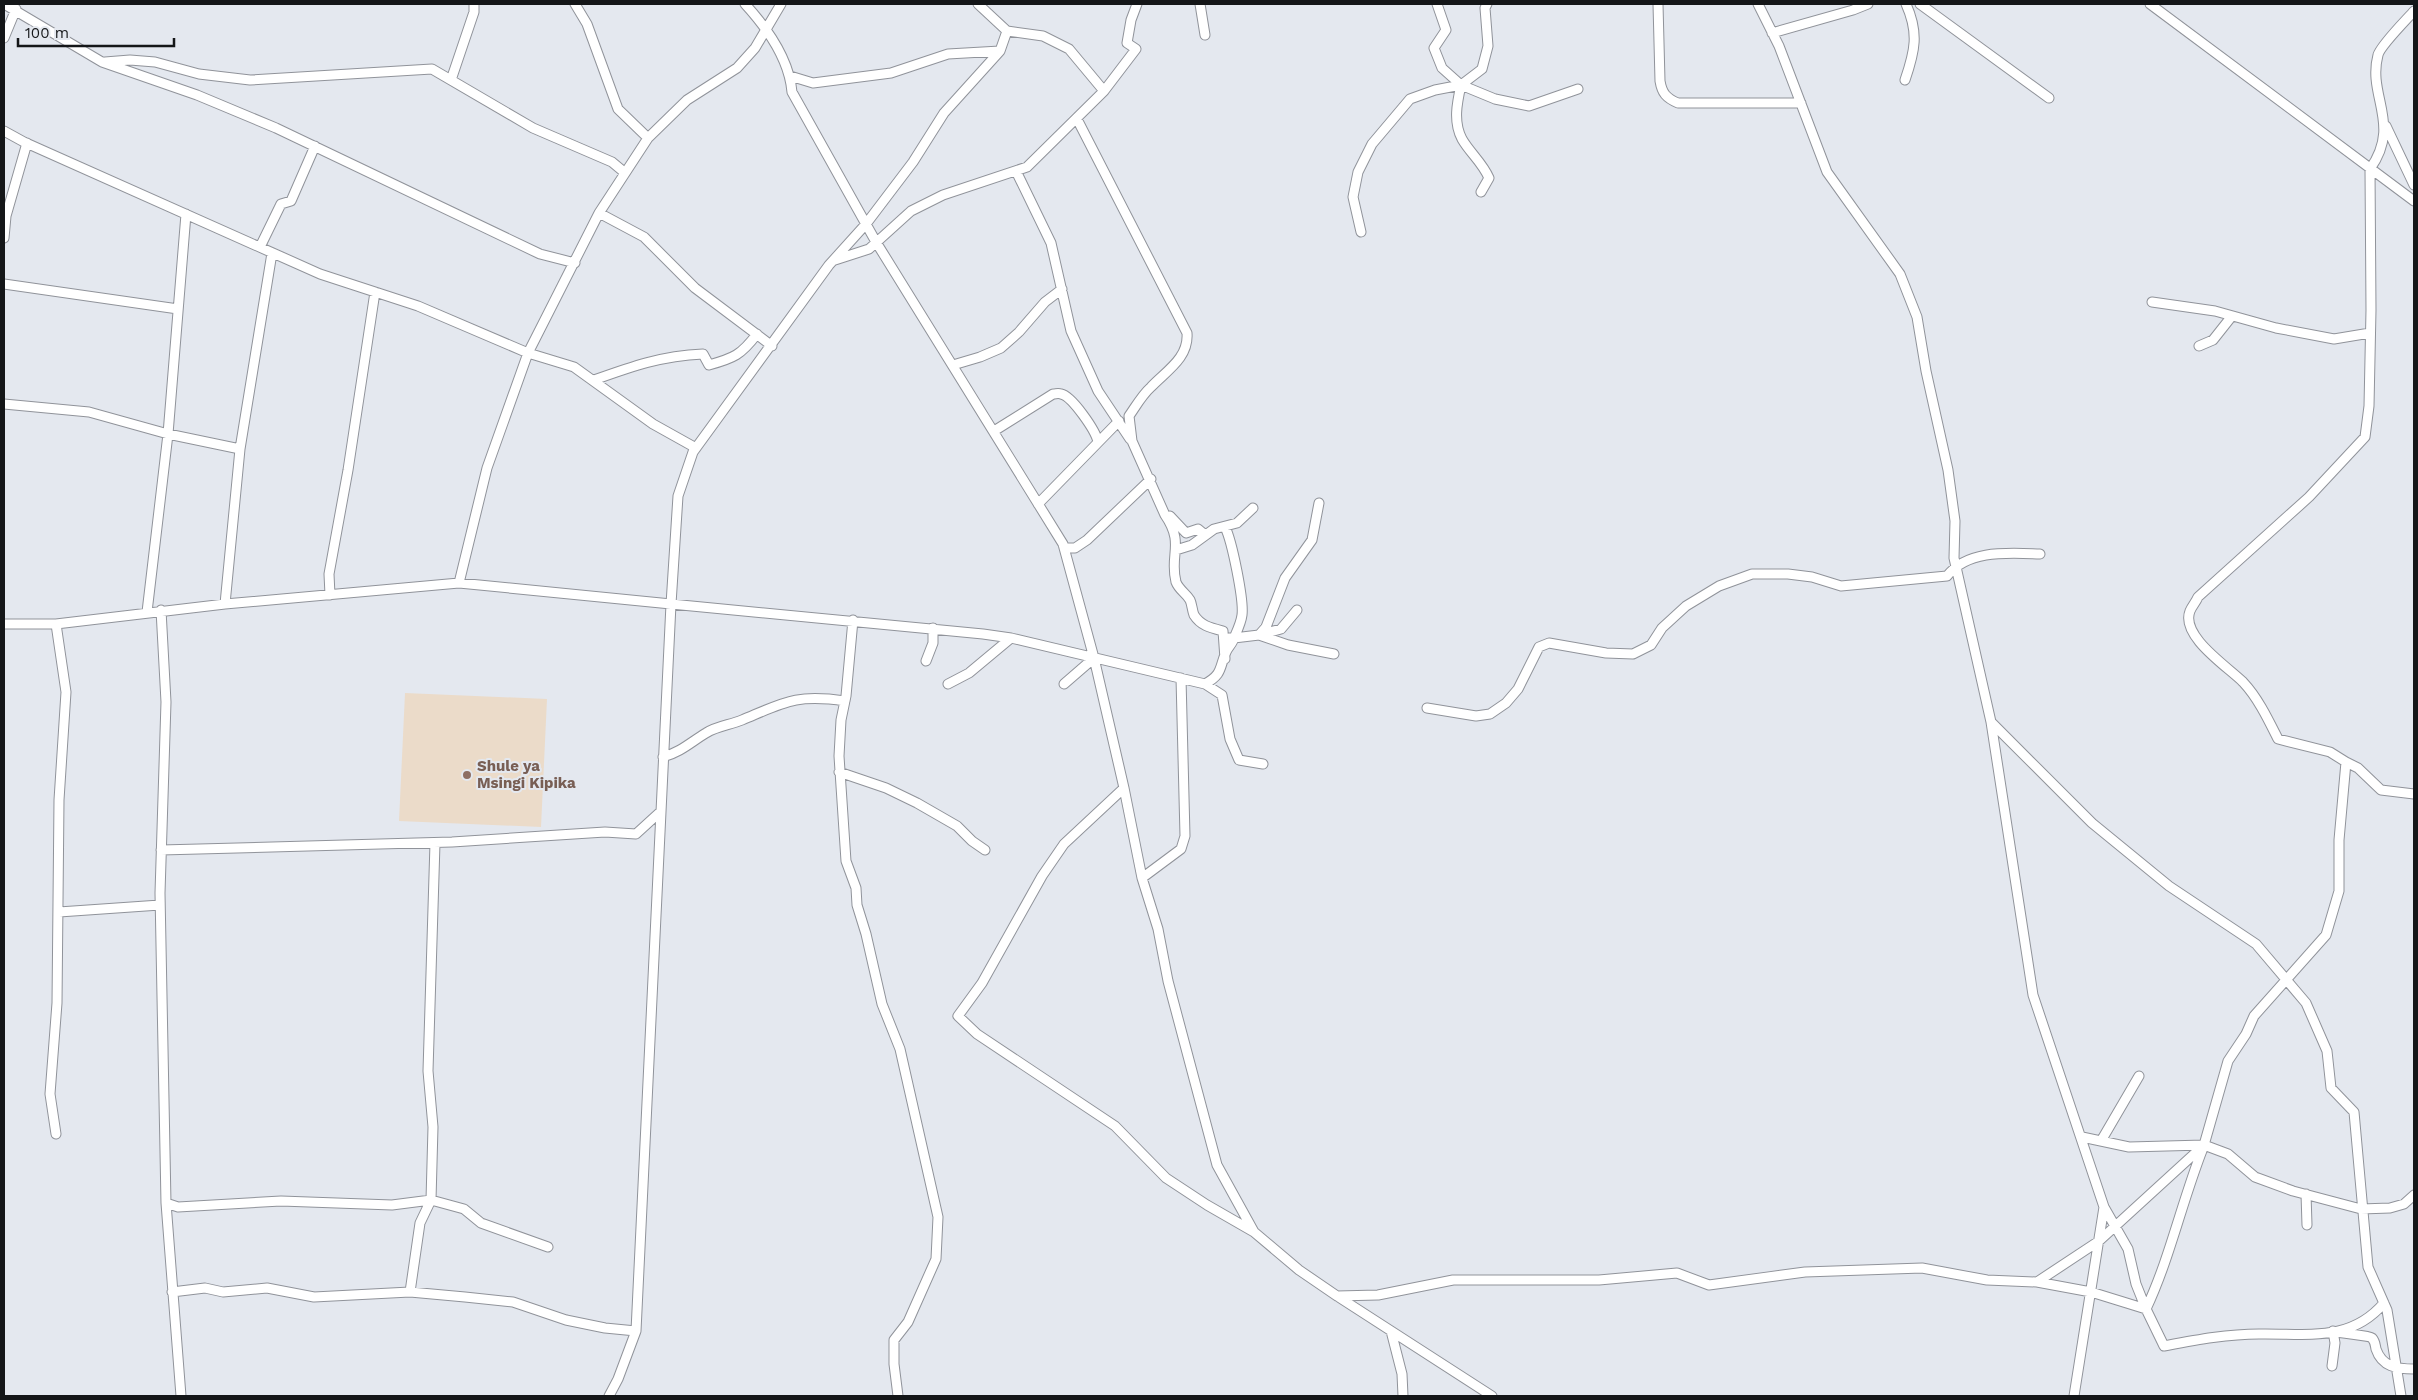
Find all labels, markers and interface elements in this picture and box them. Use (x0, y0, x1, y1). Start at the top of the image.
scale bar (18, 15, 174, 47)
text: 100 m (25, 24, 69, 42)
place label: Shule ya Msingi Kipika (477, 757, 576, 792)
marker: Shule ya Msingi Kipika (461, 769, 473, 781)

